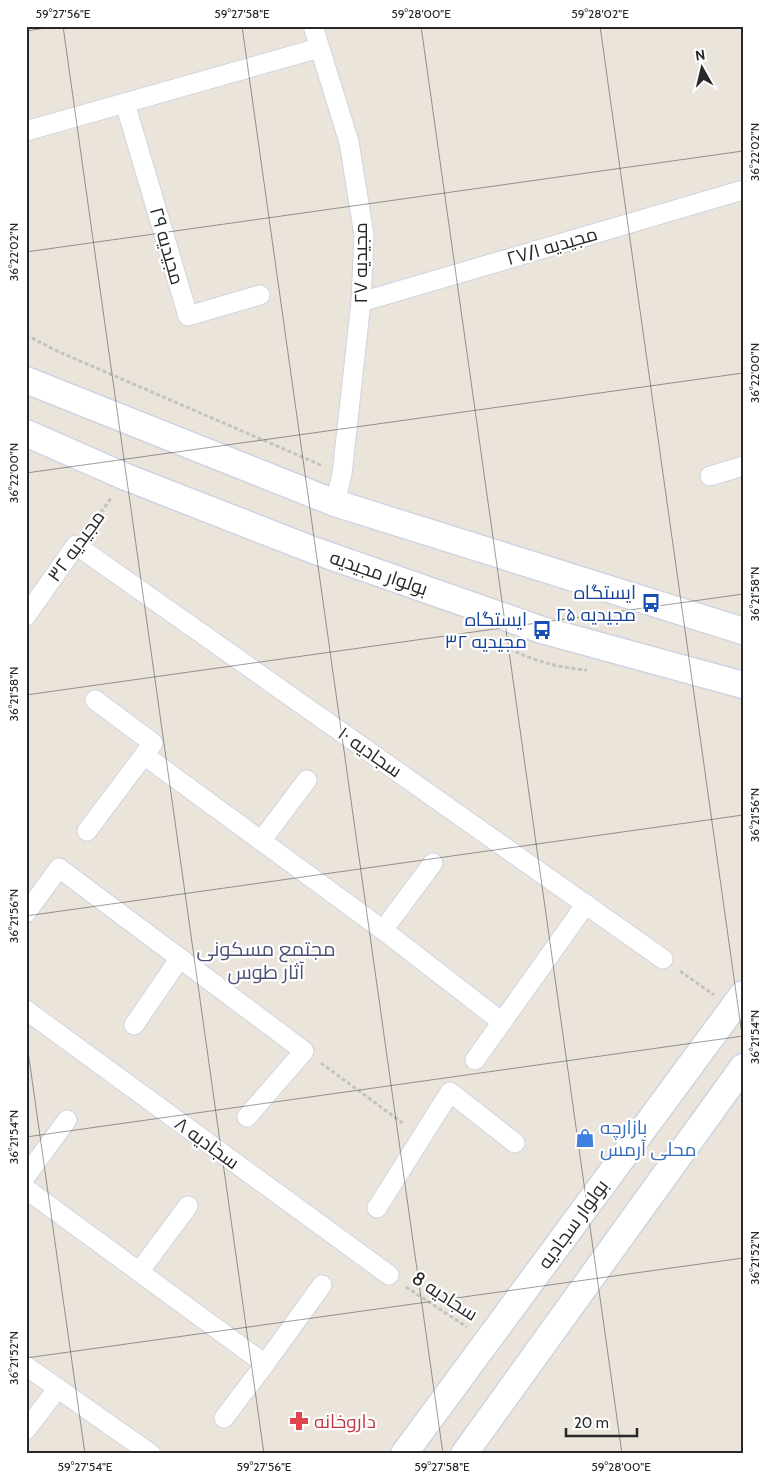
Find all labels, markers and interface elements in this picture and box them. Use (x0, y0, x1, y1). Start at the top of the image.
text: 59°27'56"E (35, 6, 91, 21)
text: 59°27'58"E (214, 6, 270, 21)
text: 59°28'00"E (391, 6, 451, 21)
text: 59°28'02"E (571, 6, 629, 21)
north arrow (676, 42, 726, 92)
text: N (694, 46, 706, 65)
text: 36°22'02"N (747, 123, 762, 181)
street label: مجیدیه ۲۹ (145, 205, 189, 287)
street label: مجیدیه ۲۷ (349, 222, 372, 304)
street label: مجیدیه ۲۷/۱ (504, 222, 600, 270)
text: 36°22'02"N (6, 223, 21, 281)
text: 36°22'00"N (747, 343, 762, 403)
text: 36°22'00"N (6, 443, 21, 503)
street label: مجیدیه ۳۲ (42, 506, 110, 586)
street label: بولوار مجیدیه (327, 546, 431, 600)
text: 36°21'58"N (747, 566, 762, 622)
place label: ایستگاه مجیدیه ۲۵ (556, 581, 636, 626)
bus stop icon: ایستگاه مجیدیه ۲۵ (640, 592, 662, 614)
place label: ایستگاه مجیدیه ۳۲ (444, 608, 527, 653)
bus stop icon: ایستگاه مجیدیه ۳۲ (531, 619, 553, 641)
text: 36°21'58"N (6, 666, 21, 722)
street label: سجادیه ۱۰ (334, 722, 406, 782)
text: 36°21'56"N (747, 788, 762, 842)
text: 36°21'56"N (6, 889, 21, 943)
district label: مجتمع مسکونی آثار طوس (196, 937, 336, 985)
text: 36°21'54"N (747, 1010, 762, 1064)
text: 36°21'54"N (6, 1110, 21, 1164)
street label: سجادیه ۸ (170, 1112, 244, 1174)
place label: بازارچه محلی آرمس (600, 1116, 697, 1161)
shop icon: بازارچه محلی آرمس (574, 1127, 596, 1149)
street label: بولوار سجادیه (533, 1175, 613, 1273)
text: 36°21'52"N (747, 1231, 762, 1285)
street label: سجادیه 8 (408, 1266, 482, 1326)
text: 36°21'52"N (6, 1331, 21, 1385)
scale bar (566, 1405, 638, 1437)
pharmacy icon: داروخانه (288, 1410, 310, 1432)
place label: داروخانه (314, 1410, 376, 1433)
text: 20 m (574, 1414, 609, 1432)
text: 59°27'54"E (58, 1459, 113, 1474)
text: 59°27'56"E (236, 1459, 292, 1474)
text: 59°27'58"E (414, 1459, 470, 1474)
text: 59°28'00"E (591, 1459, 651, 1474)

